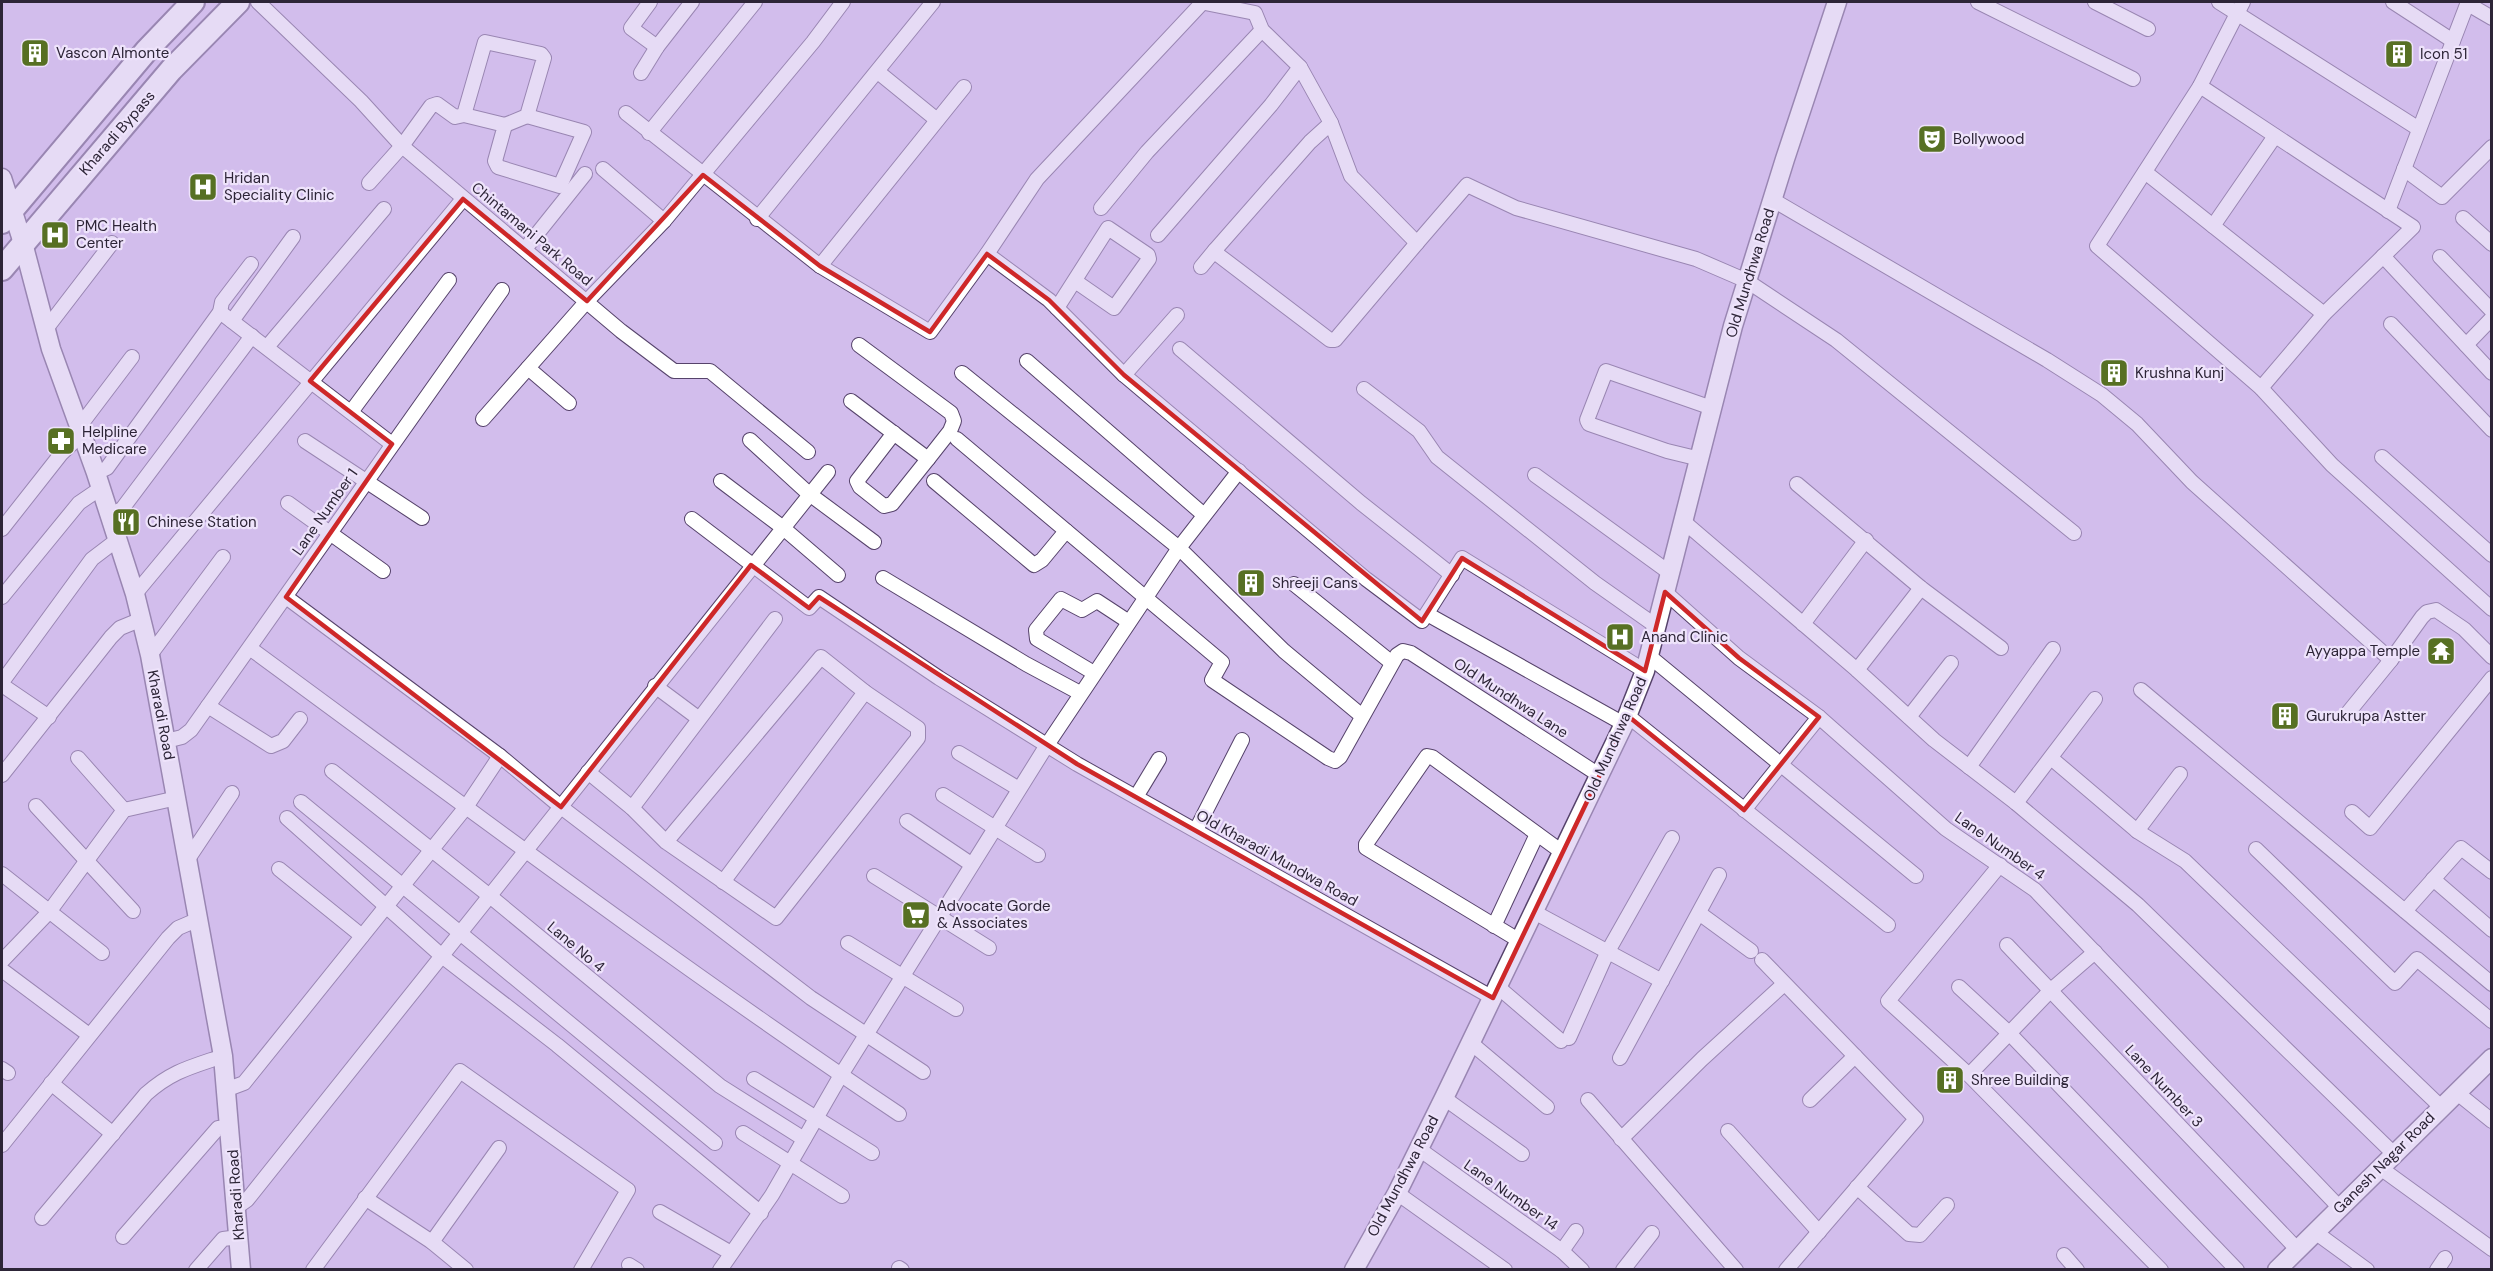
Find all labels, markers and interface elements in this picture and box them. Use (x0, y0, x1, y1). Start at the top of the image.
building icon: Vascon Almonte (19, 37, 51, 69)
building icon: Icon 51 (2383, 38, 2415, 70)
place label: Vascon Almonte (56, 43, 169, 63)
place label: Icon 51 (2420, 44, 2467, 64)
street label: Kharadi Bypass (75, 86, 159, 180)
theatre icon: Bollywood (1916, 123, 1948, 155)
place label: Bollywood (1953, 129, 2024, 149)
place label: Hridan Speciality Clinic (224, 168, 335, 205)
hospital icon: Hridan Speciality Clinic (187, 171, 219, 203)
street label: Chintamani Park Road (467, 178, 597, 290)
street label: Old Mundhwa Road (1721, 206, 1779, 340)
place label: PMC Health Center (76, 216, 157, 253)
hospital icon: PMC Health Center (39, 219, 71, 251)
building icon: Krushna Kunj (2098, 357, 2130, 389)
place label: Krushna Kunj (2135, 363, 2224, 383)
place label: Helpline Medicare (82, 422, 147, 459)
pharmacy icon: Helpline Medicare (45, 425, 77, 457)
street label: Lane Number 1 (288, 465, 362, 559)
restaurant icon: Chinese Station (110, 506, 142, 538)
place label: Chinese Station (147, 512, 257, 532)
building icon: Shreeji Cans (1235, 567, 1267, 599)
place label: Shreeji Cans (1272, 573, 1358, 593)
hospital icon: Anand Clinic (1604, 621, 1636, 653)
place label: Anand Clinic (1641, 627, 1728, 647)
temple icon: Ayyappa Temple (2425, 635, 2457, 667)
place label: Ayyappa Temple (2305, 641, 2420, 661)
street label: Old Mundhwa Lane (1450, 653, 1572, 743)
street label: Kharadi Road (142, 668, 180, 762)
street label: Old Mundhwa Road (1579, 674, 1651, 804)
building icon: Gurukrupa Astter (2269, 700, 2301, 732)
place label: Gurukrupa Astter (2306, 706, 2427, 726)
street label: Old Kharadi Mundwa Road (1193, 805, 1361, 911)
street label: Lane Number 4 (1951, 807, 2049, 885)
place label: Advocate Gorde & Associates (937, 896, 1051, 933)
supermarket icon: Advocate Gorde & Associates (900, 899, 932, 931)
street label: Lane No 4 (543, 917, 609, 977)
street label: Lane Number 3 (2121, 1040, 2207, 1132)
building icon: Shree Building (1934, 1064, 1966, 1096)
place label: Shree Building (1971, 1070, 2069, 1090)
street label: Ganesh Nagar Road (2329, 1108, 2439, 1218)
street label: Old Mundhwa Road (1363, 1112, 1443, 1240)
street label: Kharadi Road (223, 1149, 249, 1241)
street label: Lane Number 14 (1460, 1155, 1562, 1235)

